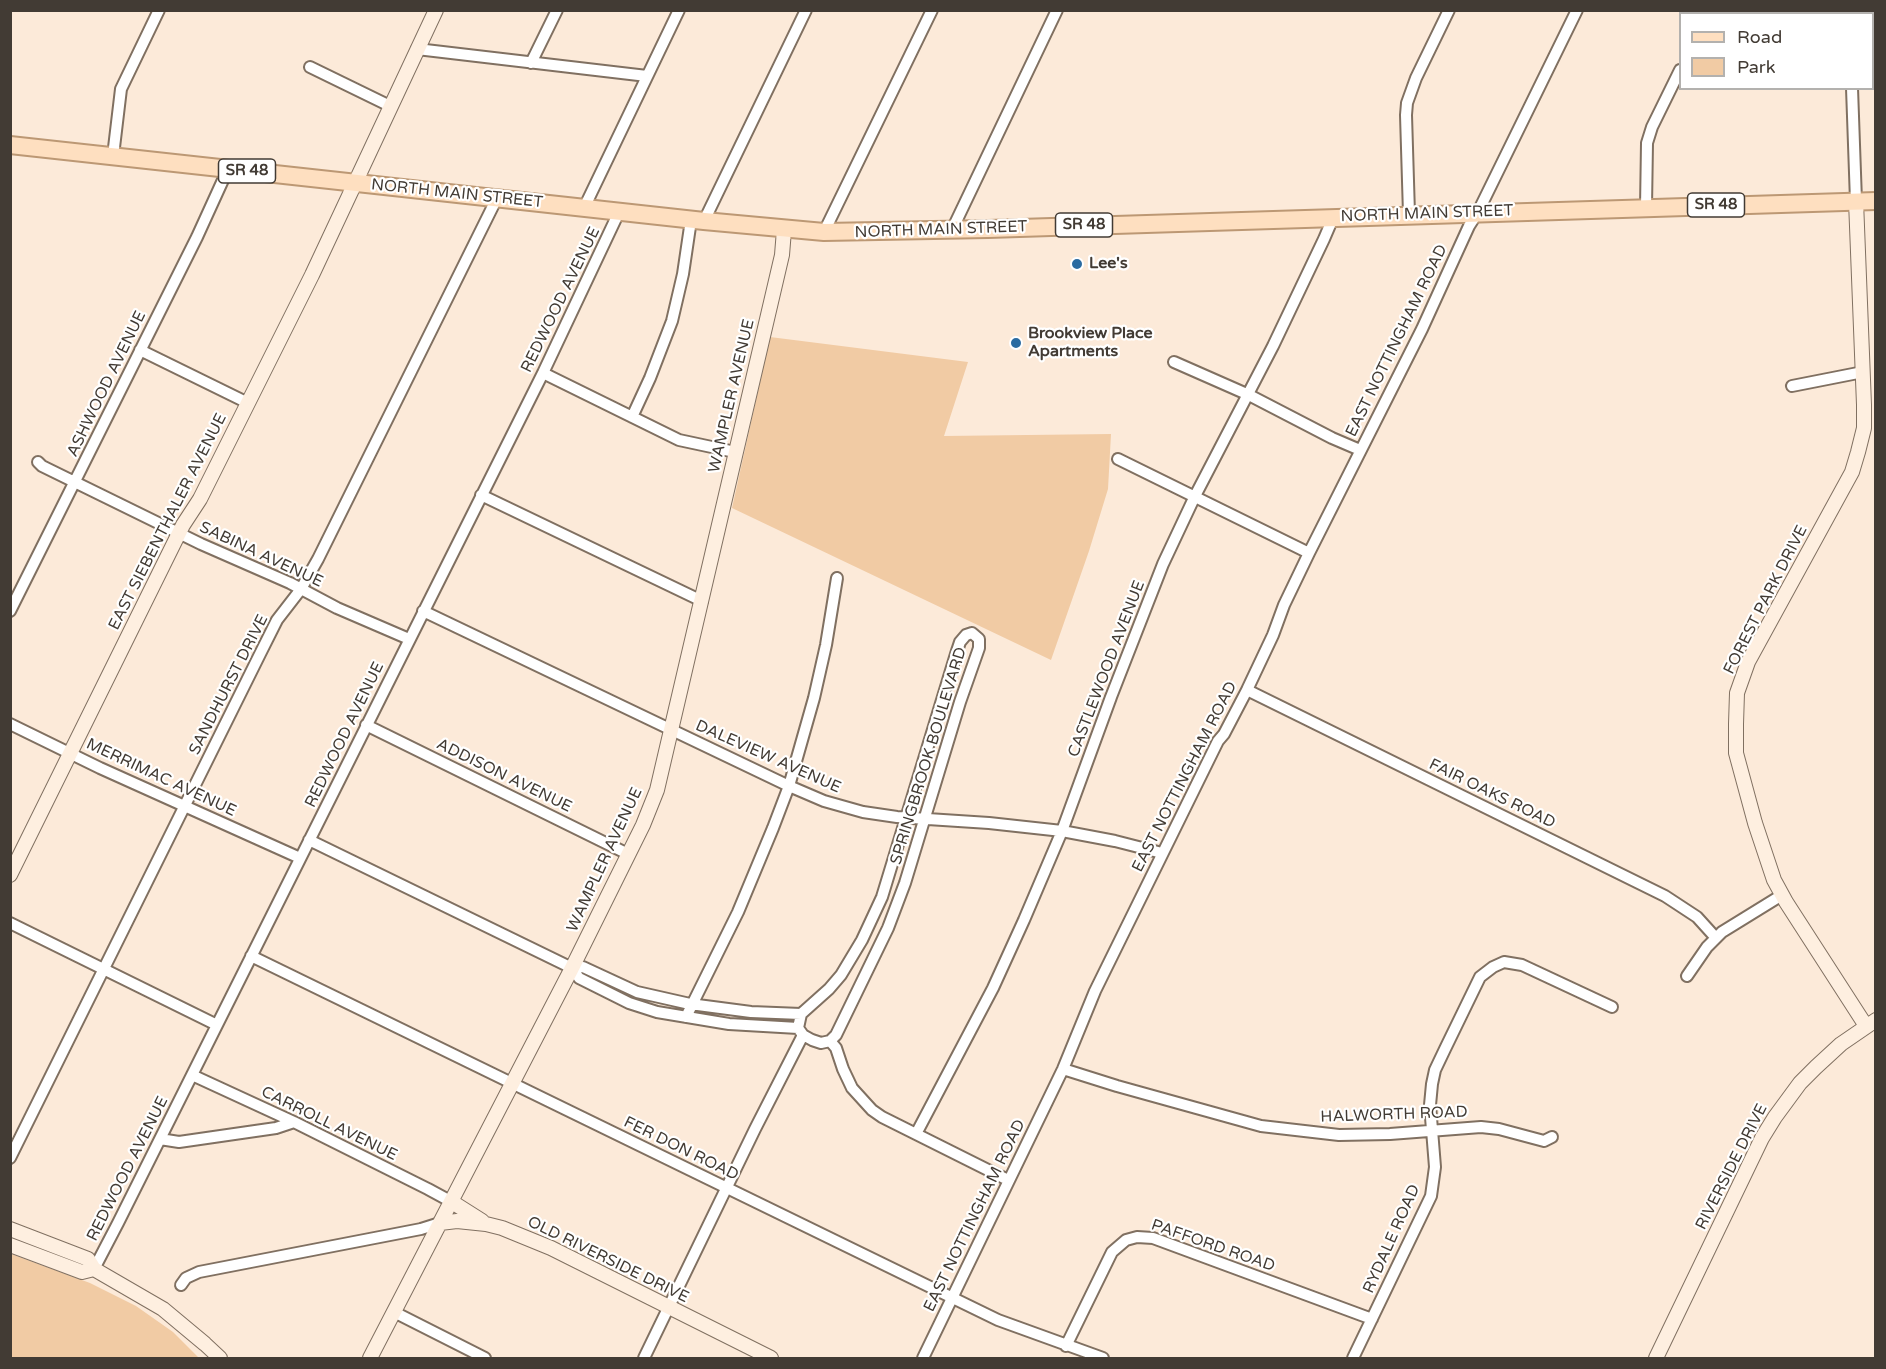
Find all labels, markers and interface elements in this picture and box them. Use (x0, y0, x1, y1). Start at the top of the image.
legend (1679, 12, 1874, 90)
text: Road (1737, 26, 1782, 48)
text: Park (1737, 56, 1775, 78)
road number: SR 48 (218, 159, 276, 183)
street label: NORTH MAIN STREET (370, 175, 544, 213)
road number: SR 48 (1688, 193, 1744, 217)
street label: NORTH MAIN STREET (1340, 201, 1514, 227)
road number: SR 48 (1056, 213, 1112, 237)
street label: NORTH MAIN STREET (854, 217, 1028, 243)
street label: REDWOOD AVENUE (517, 224, 605, 376)
street label: EAST NOTTINGHAM ROAD (1342, 242, 1452, 440)
place label: Lee's (1089, 254, 1128, 274)
marker: Lee's (1070, 257, 1084, 271)
street label: ASHWOOD AVENUE (63, 308, 151, 460)
street label: WAMPLER AVENUE (705, 317, 759, 475)
place label: Brookview Place Apartments (1028, 324, 1152, 362)
marker: Brookview Place Apartments (1009, 336, 1023, 350)
street label: EAST SIEBENTHALER AVENUE (105, 410, 231, 634)
street label: SABINA AVENUE (196, 518, 326, 592)
street label: FOREST PARK DRIVE (1720, 522, 1812, 678)
street label: CASTLEWOOD AVENUE (1064, 578, 1150, 760)
street label: SANDHURST DRIVE (185, 612, 273, 758)
street label: SPRINGBROOK BOULEVARD (887, 645, 971, 867)
street label: REDWOOD AVENUE (301, 659, 389, 811)
street label: EAST NOTTINGHAM ROAD (1128, 678, 1242, 876)
street label: DALEVIEW AVENUE (692, 716, 844, 798)
street label: MERRIMAC AVENUE (83, 735, 239, 821)
street label: ADDISON AVENUE (433, 735, 575, 817)
street label: FAIR OAKS ROAD (1426, 755, 1558, 833)
street label: WAMPLER AVENUE (563, 785, 647, 935)
street label: CARROLL AVENUE (258, 1083, 400, 1165)
street label: REDWOOD AVENUE (83, 1094, 173, 1244)
street label: RIVERSIDE DRIVE (1692, 1101, 1772, 1233)
street label: HALWORTH ROAD (1320, 1103, 1468, 1127)
street label: FER DON ROAD (620, 1113, 742, 1185)
street label: EAST NOTTINGHAM ROAD (920, 1117, 1030, 1315)
street label: RYDALE ROAD (1359, 1182, 1425, 1296)
street label: OLD RIVERSIDE DRIVE (524, 1213, 692, 1307)
street label: PAFFORD ROAD (1149, 1216, 1277, 1276)

